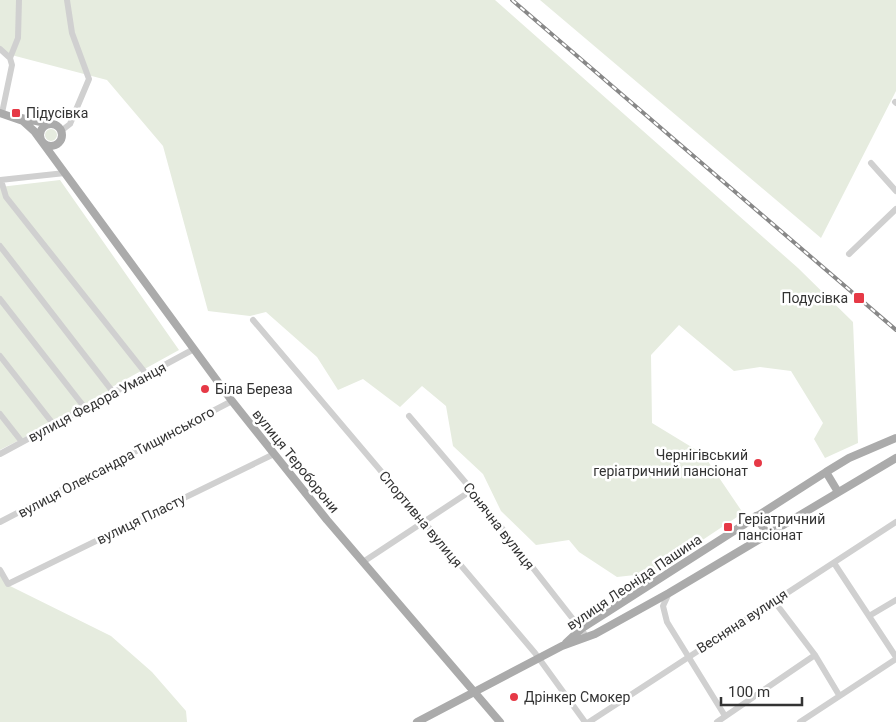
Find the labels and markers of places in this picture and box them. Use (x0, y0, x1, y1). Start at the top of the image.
place label: Підусівка (26, 105, 88, 121)
marker: Підусівка (10, 107, 22, 119)
place label: Подусівка (782, 290, 848, 306)
marker: Подусівка (852, 291, 866, 305)
place label: Біла Береза (215, 381, 293, 397)
marker: Біла Береза (199, 383, 211, 395)
place label: Чернігівський геріатричний пансіонат (593, 447, 748, 479)
marker: Чернігівський геріатричний пансіонат (752, 457, 764, 469)
place label: Геріатричний пансіонат (738, 511, 825, 543)
marker: Геріатричний пансіонат (722, 521, 734, 533)
place label: Дрінкер Смокер (524, 689, 630, 705)
marker: Дрінкер Смокер (508, 691, 520, 703)

